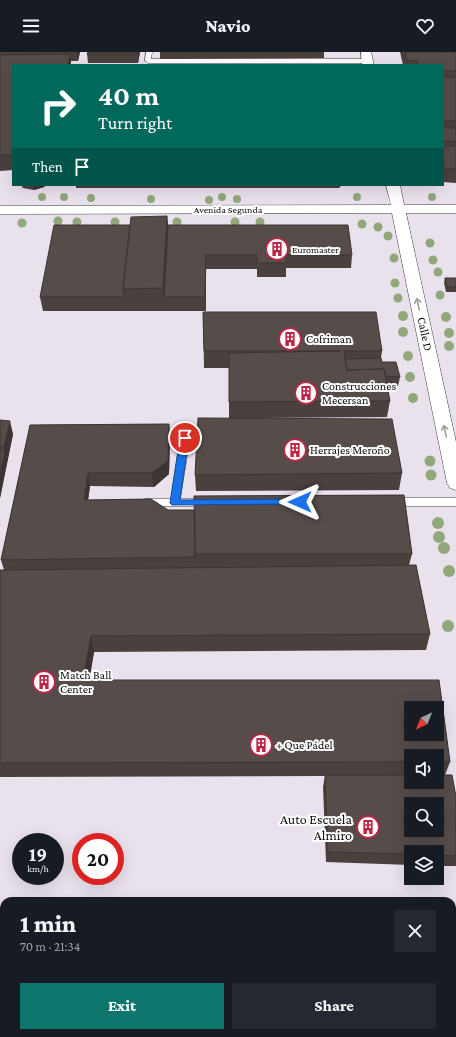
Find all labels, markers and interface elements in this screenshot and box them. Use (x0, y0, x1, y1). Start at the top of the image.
icon: menu (20, 15, 42, 37)
icon: heart (414, 15, 436, 37)
text: Navio (205, 16, 251, 36)
icon: right (32, 80, 84, 132)
text: 40 m (98, 80, 159, 111)
text: Turn right (98, 113, 172, 133)
icon: arrive (71, 156, 93, 178)
text: Then (32, 159, 63, 175)
street label: Avenida Segunda (194, 204, 263, 215)
building icon: Euromaster (264, 236, 290, 262)
place label: Euromaster (292, 244, 339, 255)
one-way arrow (414, 297, 422, 310)
street label: Calle D (415, 316, 435, 352)
building icon: Cofriman (277, 326, 303, 352)
place label: Cofriman (306, 332, 352, 346)
place label: Construcciones Mecersan (322, 379, 396, 407)
building icon: Construcciones Mecersan (293, 380, 319, 406)
pin (168, 421, 202, 455)
one-way arrow (441, 425, 449, 438)
icon: arrive (174, 427, 196, 449)
building icon: Herrajes Meroño (282, 437, 308, 463)
place label: Herrajes Meroño (310, 443, 390, 457)
position arrow (279, 481, 321, 523)
place label: Match Ball Center (60, 668, 111, 696)
building icon: Match Ball Center (31, 669, 57, 695)
north arrow (404, 701, 444, 741)
map controls (404, 701, 444, 885)
building icon: + Que Pádel (248, 732, 274, 758)
place label: + Que Pádel (276, 738, 333, 752)
button: sound (404, 749, 444, 789)
button: search (404, 797, 444, 837)
place label: Auto Escuela Almiro (280, 811, 353, 843)
building icon: Auto Escuela Almiro (355, 814, 381, 840)
speed limit sign: 20 (72, 833, 124, 885)
text: 19 (29, 843, 47, 865)
button: layers (404, 845, 444, 885)
text: km/h (27, 863, 49, 874)
text: 1 min (20, 910, 76, 937)
button: close (394, 910, 436, 952)
text: 70 m · 21:34 (20, 939, 80, 954)
button: Exit (20, 983, 224, 1029)
button: Share (232, 983, 436, 1029)

